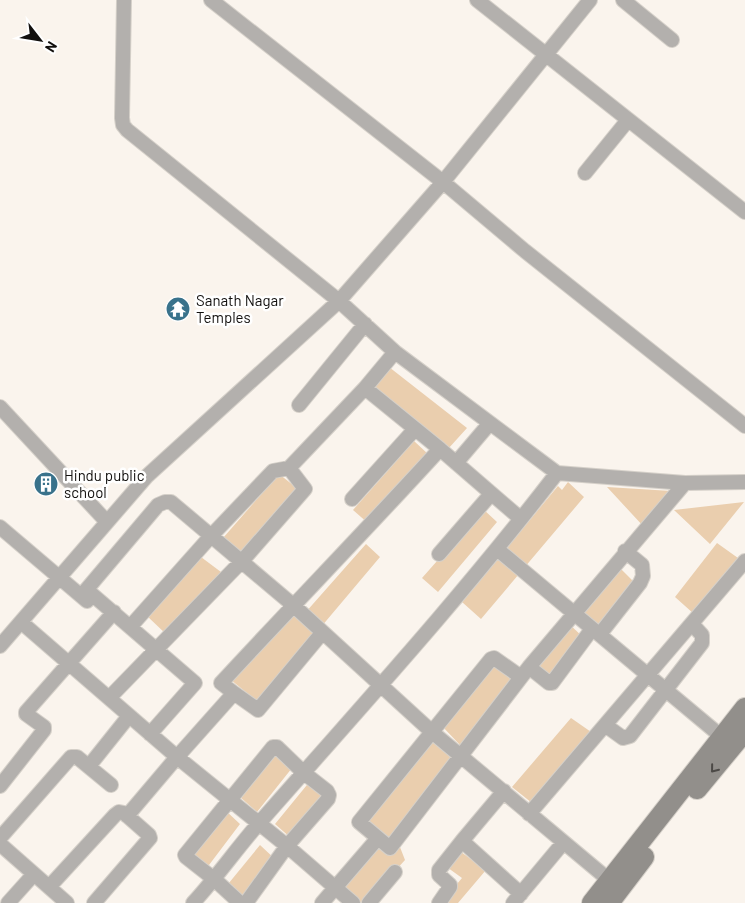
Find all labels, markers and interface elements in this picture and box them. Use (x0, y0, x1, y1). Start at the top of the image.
north arrow (15, 15, 65, 65)
text: N (42, 39, 61, 55)
place label: Sanath Nagar Temples (196, 291, 284, 326)
temple icon: Sanath Nagar Temples (165, 296, 191, 322)
place label: Hindu public school (64, 466, 145, 501)
building icon: Hindu public school (33, 471, 59, 497)
one-way arrow (712, 763, 720, 772)

